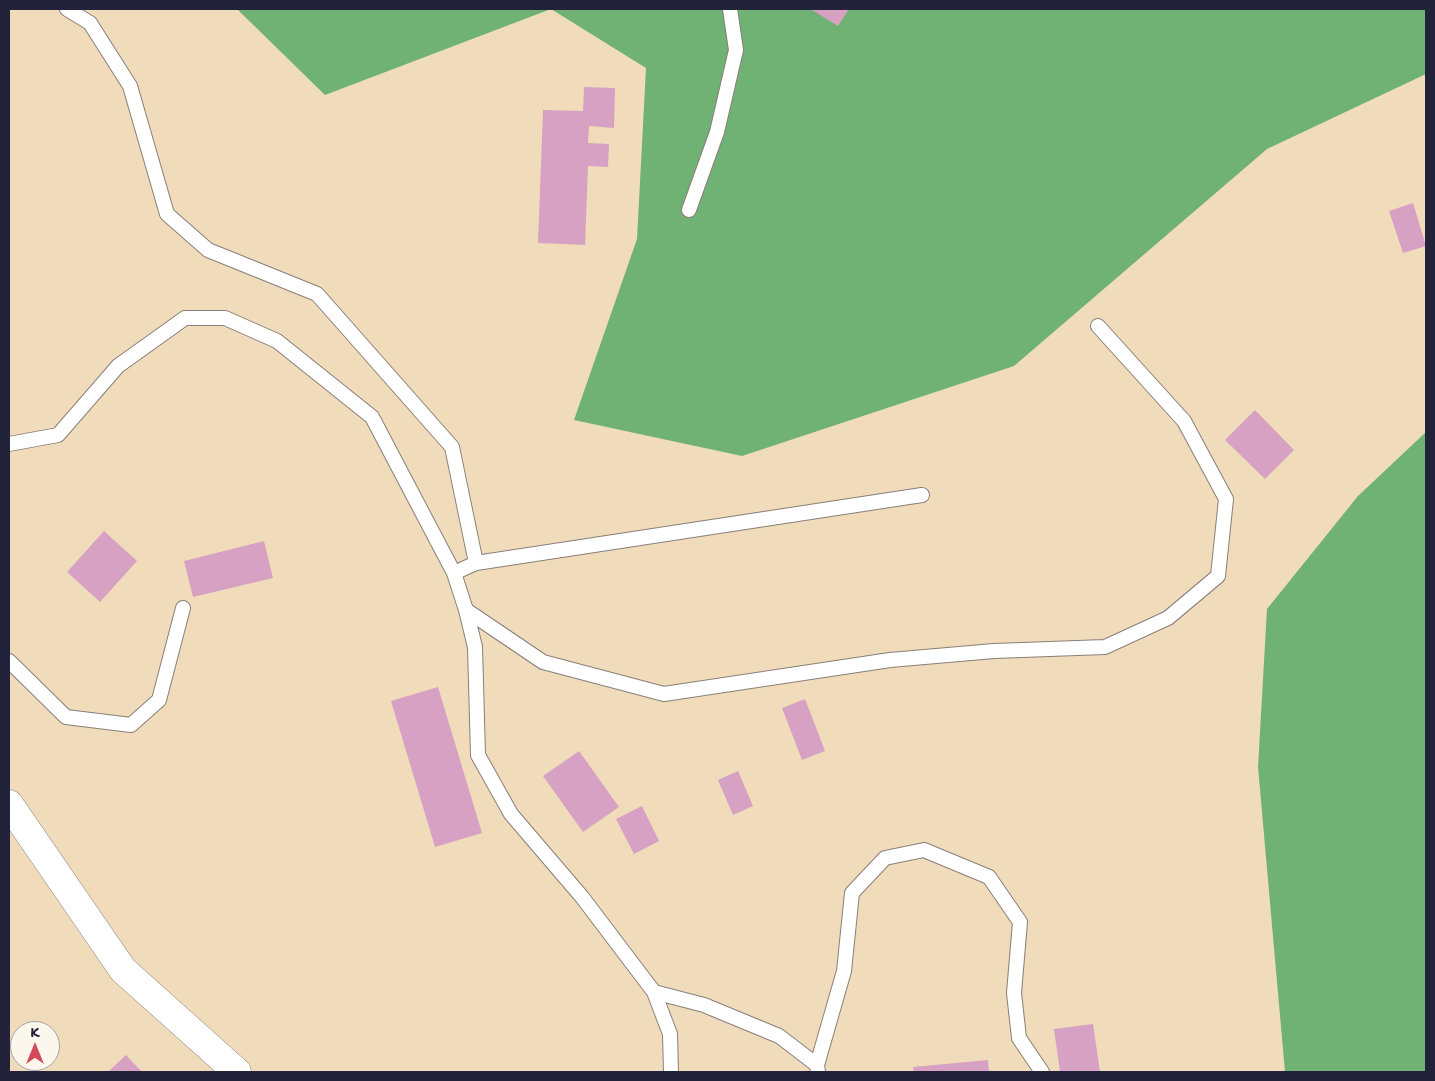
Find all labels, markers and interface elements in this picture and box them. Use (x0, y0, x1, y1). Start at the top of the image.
north arrow (10, 1021, 60, 1071)
text: K (30, 1023, 40, 1041)

